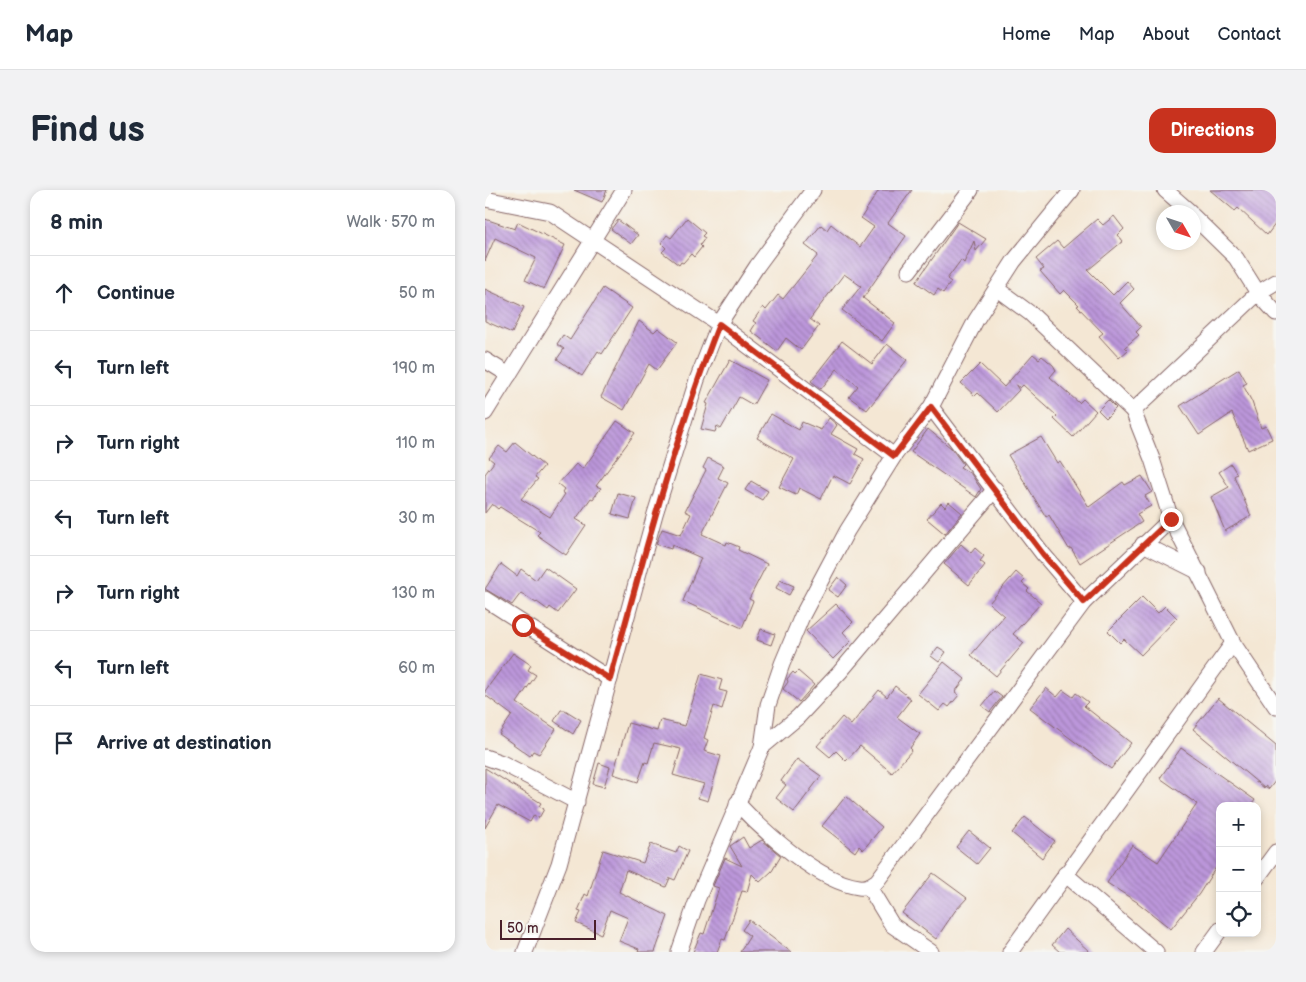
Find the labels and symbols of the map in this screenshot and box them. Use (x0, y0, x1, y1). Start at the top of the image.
north arrow (1156, 205, 1201, 250)
route end (1160, 508, 1183, 531)
route start (512, 614, 535, 637)
scale bar (500, 917, 596, 940)

